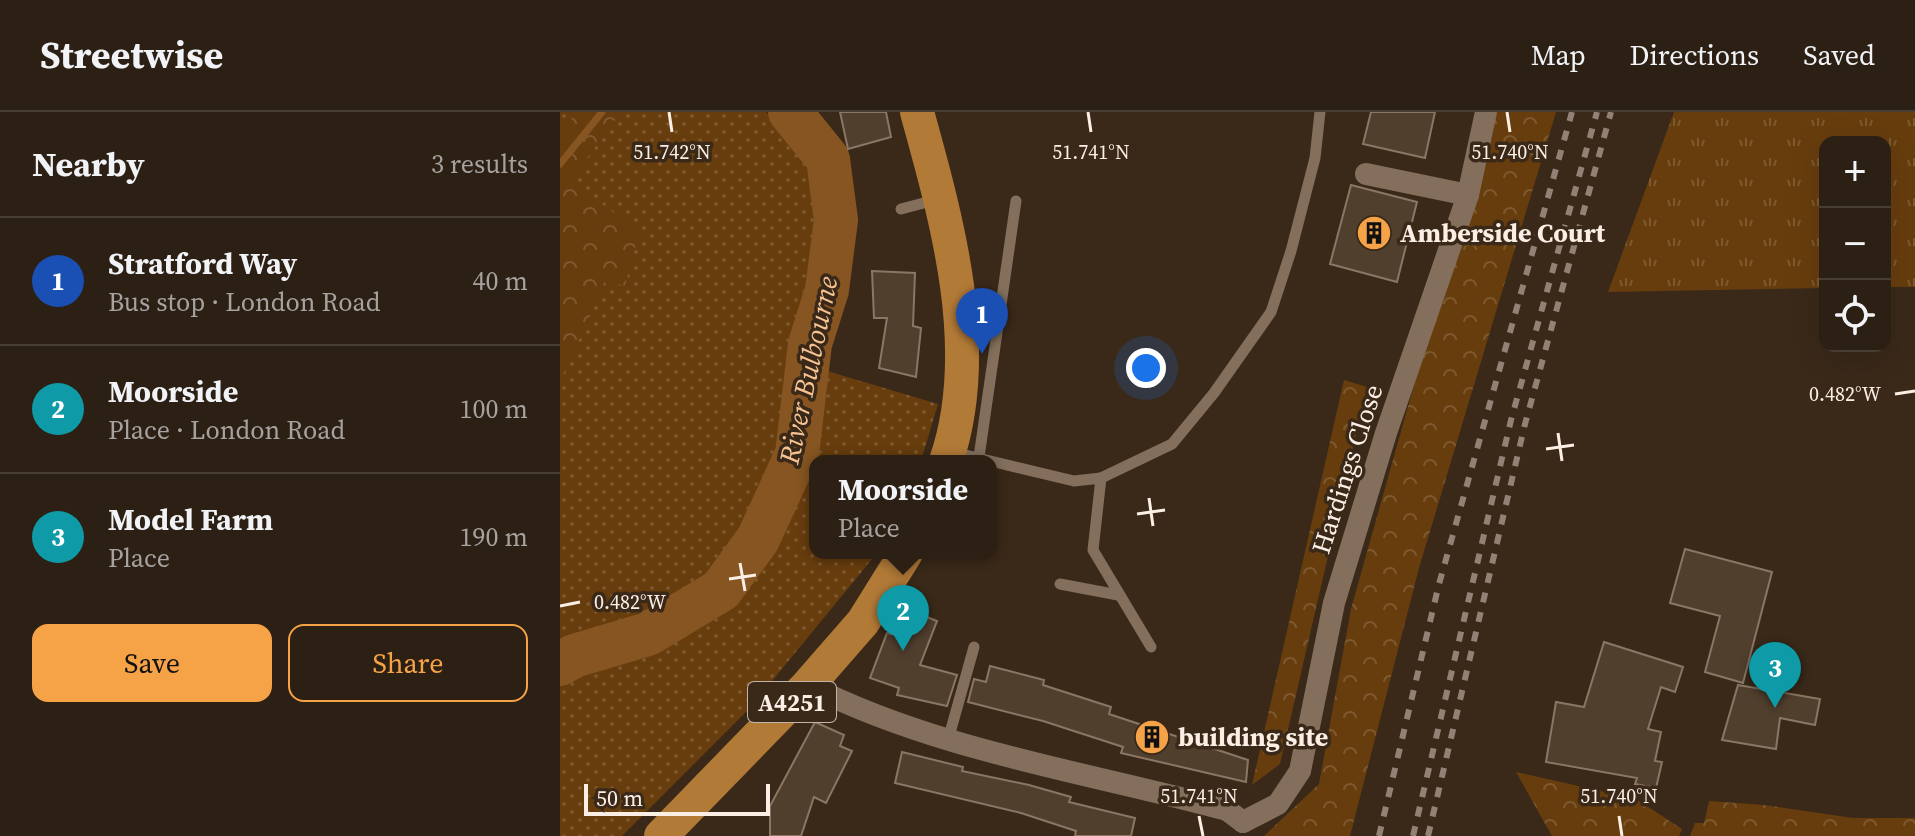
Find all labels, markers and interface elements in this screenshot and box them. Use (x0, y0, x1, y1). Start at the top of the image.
text: Streetwise (40, 29, 223, 81)
text: Map (1531, 36, 1586, 74)
text: Directions (1630, 36, 1759, 74)
text: Saved (1803, 36, 1875, 74)
map controls (1819, 136, 1891, 352)
button: + (1819, 136, 1891, 208)
text: 51.742°N (633, 138, 711, 166)
text: 51.741°N (1052, 138, 1130, 166)
text: 51.740°N (1471, 138, 1549, 166)
text: Nearby (32, 141, 145, 187)
text: 3 results (431, 146, 528, 182)
button: − (1819, 208, 1891, 280)
building icon: Amberside Court (1355, 214, 1393, 252)
place label: Amberside Court (1400, 215, 1606, 251)
text: Stratford Way (108, 243, 297, 284)
text: 1 (51, 263, 65, 299)
text: 40 m (473, 263, 528, 299)
water label: River Bulbourne (769, 272, 847, 468)
button: locate (1819, 280, 1891, 352)
text: Bus stop · London Road (108, 284, 380, 320)
pin: 1 (956, 288, 1008, 354)
your location (1126, 348, 1166, 388)
text: Moorside (108, 371, 238, 412)
street label: Hardings Close (1303, 380, 1391, 558)
text: 0.482°W (1809, 380, 1882, 408)
text: 2 (51, 391, 65, 427)
text: 100 m (460, 391, 528, 427)
text: Place · London Road (108, 412, 345, 448)
popup (809, 455, 997, 559)
text: Moorside (838, 469, 968, 510)
text: Model Farm (108, 499, 273, 540)
text: Place (838, 510, 900, 546)
text: 3 (51, 519, 65, 555)
text: 190 m (460, 519, 528, 555)
text: Place (108, 540, 170, 576)
pin: 2 (877, 585, 929, 651)
text: 0.482°W (594, 588, 667, 616)
button: Save (32, 624, 272, 702)
button: Share (288, 624, 528, 702)
pin: 3 (1749, 642, 1801, 708)
road number: A4251 (748, 682, 836, 722)
building icon: building site (1133, 718, 1171, 756)
place label: building site (1178, 719, 1328, 755)
scale bar (584, 780, 770, 816)
text: 51.741°N (1160, 782, 1238, 810)
text: 51.740°N (1580, 782, 1658, 810)
text: 50 m (596, 783, 643, 813)

